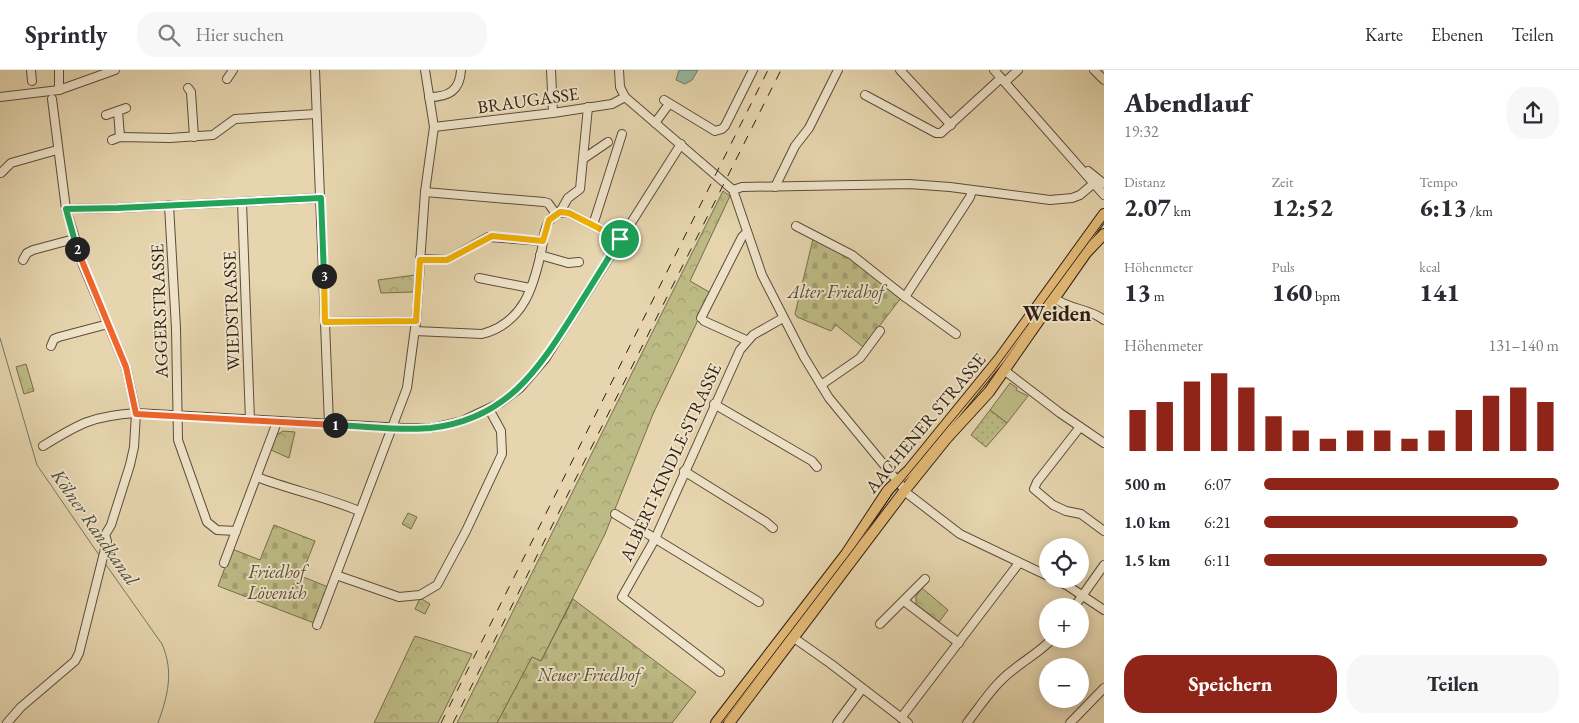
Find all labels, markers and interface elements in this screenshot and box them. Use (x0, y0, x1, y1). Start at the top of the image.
search box (137, 12, 487, 57)
text: Sprintly (25, 19, 107, 50)
icon: search (155, 21, 183, 49)
text: Hier suchen (195, 22, 284, 47)
text: Karte (1365, 23, 1403, 46)
text: Ebenen (1431, 23, 1484, 46)
text: Teilen (1512, 23, 1554, 46)
street label: BRAUGASSE (476, 81, 580, 119)
text: Abendlauf (1124, 84, 1250, 120)
button: share (1507, 87, 1559, 139)
text: 19:32 (1124, 121, 1159, 142)
text: Distanz (1124, 173, 1165, 191)
text: Zeit (1272, 173, 1293, 191)
text: Tempo (1419, 173, 1458, 191)
text: 2.07 (1124, 191, 1171, 223)
text: 12:52 (1272, 191, 1333, 223)
text: 6:13 (1419, 191, 1467, 223)
text: km (1171, 202, 1191, 220)
text: /km (1467, 202, 1493, 220)
pin (599, 218, 641, 260)
icon: arrive (606, 225, 634, 253)
pin: 2 (64, 236, 90, 262)
text: 2 (74, 240, 81, 258)
street label: AGGERSTRASSE (145, 243, 173, 380)
street label: WIEDSTRASSE (217, 251, 245, 371)
text: Höhenmeter (1124, 258, 1193, 276)
text: Puls (1272, 258, 1295, 276)
text: kcal (1419, 258, 1440, 276)
pin: 3 (312, 264, 336, 288)
text: 3 (321, 267, 328, 285)
text: 13 (1124, 276, 1151, 308)
text: 160 (1272, 276, 1312, 308)
text: 141 (1419, 276, 1460, 308)
park label: Alter Friedhof (786, 280, 888, 304)
text: m (1151, 287, 1165, 305)
text: bpm (1312, 287, 1340, 305)
district label: Weiden (1023, 299, 1092, 328)
text: Höhenmeter (1124, 335, 1203, 356)
text: 131–140 m (1488, 335, 1559, 356)
street label: AACHENER STRASSE (859, 348, 990, 499)
street label: ALBERT-KINDLE-STRASSE (614, 359, 726, 566)
pin: 1 (322, 412, 348, 438)
text: 1 (332, 416, 339, 434)
water label: Kölner Randkanal (45, 463, 145, 591)
text: 500 m (1124, 474, 1166, 495)
text: 6:07 (1204, 474, 1231, 495)
text: 1.0 km (1124, 512, 1170, 533)
text: 6:21 (1204, 512, 1231, 533)
map controls (1039, 538, 1089, 708)
button: locate (1039, 538, 1089, 588)
text: 1.5 km (1124, 550, 1170, 571)
text: 6:11 (1204, 550, 1231, 571)
park label: Friedhof Lövenich (246, 560, 310, 604)
button: + (1039, 598, 1089, 648)
button: Speichern (1124, 655, 1337, 713)
button: Teilen (1347, 655, 1559, 713)
button: − (1039, 658, 1089, 708)
park label: Neuer Friedhof (537, 663, 645, 687)

